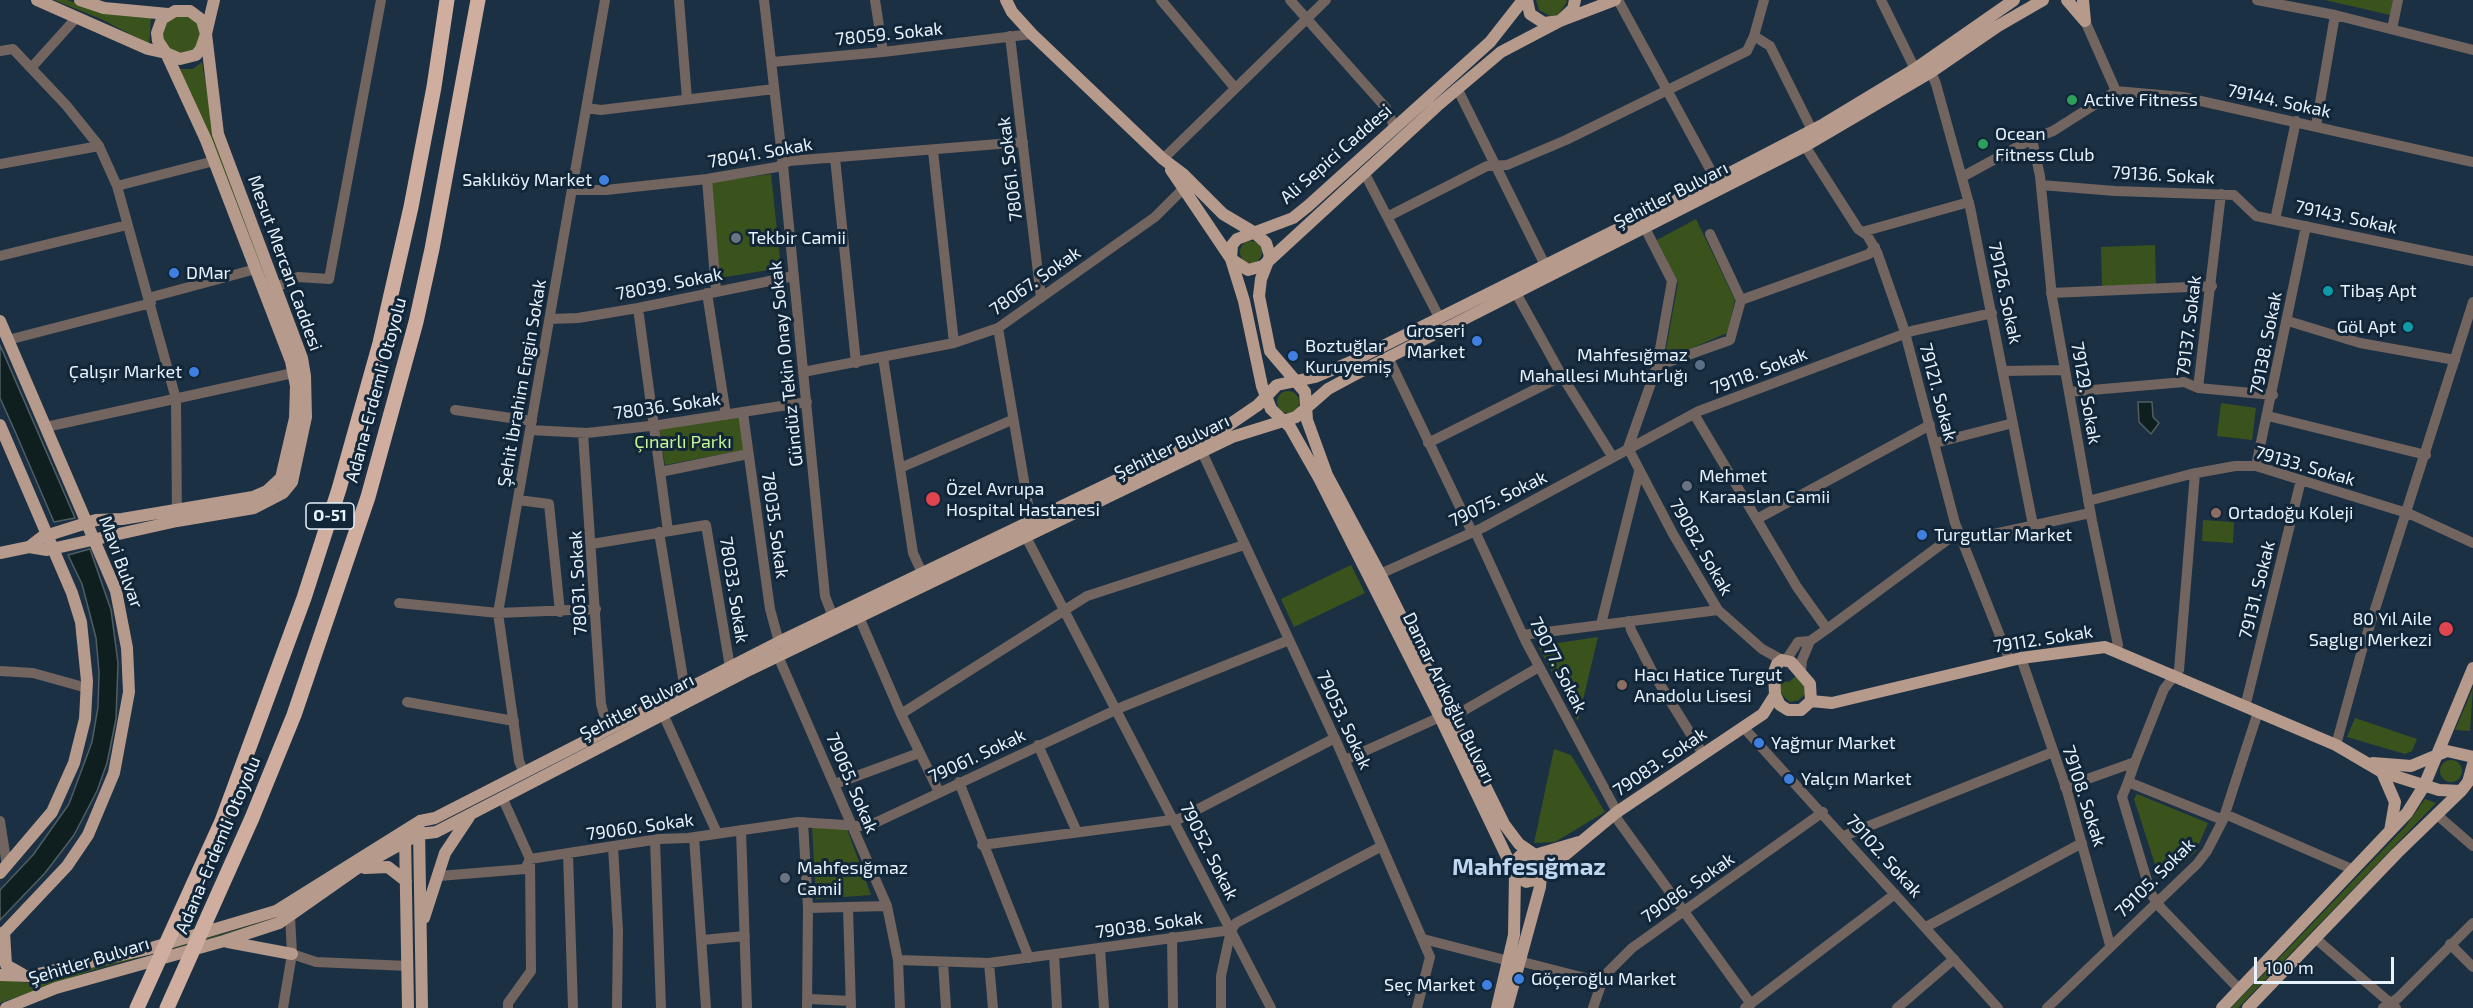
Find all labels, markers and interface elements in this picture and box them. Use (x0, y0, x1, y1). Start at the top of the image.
street label: 78059. Sokak (834, 18, 944, 50)
street label: 79144. Sokak (2225, 79, 2333, 123)
place label: Active Fitness (2084, 89, 2198, 111)
marker: Active Fitness (2065, 93, 2079, 107)
street label: Ali Sepici Caddesi (1276, 100, 1396, 208)
street label: 78061. Sokak (993, 116, 1027, 222)
place label: Ocean Fitness Club (1995, 123, 2095, 166)
street label: 78041. Sokak (706, 133, 814, 173)
marker: Ocean Fitness Club (1976, 137, 1990, 151)
street label: Şehitler Bulvarı (1610, 157, 1732, 233)
street label: 79136. Sokak (2111, 162, 2215, 188)
place label: Saklıköy Market (462, 169, 592, 191)
street label: Mesut Mercan Caddesi (243, 172, 327, 354)
marker: Saklıköy Market (597, 173, 611, 187)
street label: 79143. Sokak (2293, 196, 2399, 238)
place label: Tekbir Camii (748, 227, 846, 249)
marker: Tekbir Camii (729, 231, 743, 245)
street label: 79126. Sokak (1984, 240, 2026, 346)
street label: 78067. Sokak (985, 242, 1085, 320)
street label: Gündüz Tekin Onay Sokak (764, 260, 808, 468)
place label: DMar (186, 262, 231, 284)
street label: 78039. Sokak (614, 263, 724, 305)
marker: DMar (167, 266, 181, 280)
street label: 79137. Sokak (2172, 274, 2206, 378)
street label: Şehit İbrahim Engin Sokak (493, 278, 551, 488)
place label: Tibaş Apt (2340, 280, 2417, 302)
marker: Tibaş Apt (2321, 284, 2335, 298)
street label: 79138. Sokak (2245, 290, 2287, 396)
street label: Adana-Erdemli Otoyolu (341, 295, 411, 485)
place label: Göl Apt (2337, 316, 2396, 338)
place label: Groseri Market (1406, 320, 1465, 362)
marker: Göl Apt (2401, 320, 2415, 334)
marker: Groseri Market (1470, 334, 1484, 348)
place label: Boztuğlar Kuruyemiş (1305, 335, 1392, 378)
street label: 79129. Sokak (2066, 340, 2106, 446)
street label: 79121. Sokak (1915, 341, 1961, 443)
street label: 79118. Sokak (1708, 343, 1810, 399)
place label: Mahfesığmaz Mahallesi Muhtarlığı (1519, 344, 1688, 386)
marker: Boztuğlar Kuruyemiş (1286, 349, 1300, 363)
marker: Mahfesığmaz Mahallesi Muhtarlığı (1693, 358, 1707, 372)
place label: Çalışır Market (69, 361, 182, 383)
marker: Çalışır Market (187, 365, 201, 379)
street label: 78036. Sokak (612, 388, 722, 424)
street label: Şehitler Bulvarı (1111, 410, 1233, 484)
park label: Çınarlı Parkı (634, 431, 732, 453)
street label: 79133. Sokak (2252, 441, 2358, 491)
place label: Mehmet Karaaslan Camii (1699, 465, 1830, 508)
street label: 79075. Sokak (1446, 466, 1550, 532)
street label: 78035. Sokak (757, 470, 793, 580)
place label: Özel Avrupa Hospital Hastanesi (946, 478, 1100, 520)
marker: Mehmet Karaaslan Camii (1680, 479, 1694, 493)
marker: Özel Avrupa Hospital Hastanesi (924, 490, 942, 508)
street label: 79082. Sokak (1665, 495, 1737, 599)
place label: Ortadoğu Koleji (2228, 502, 2353, 524)
road number: O-51 (306, 503, 354, 529)
marker: Ortadoğu Koleji (2209, 506, 2223, 520)
street label: Mavi Bulvar (94, 513, 148, 611)
place label: Turgutlar Market (1934, 524, 2072, 546)
marker: Turgutlar Market (1915, 528, 1929, 542)
street label: 78031. Sokak (564, 530, 592, 636)
street label: 78033. Sokak (715, 535, 753, 645)
street label: 79131. Sokak (2234, 539, 2280, 641)
place label: 80 Yıl Aile Saglıgı Merkezi (2309, 608, 2432, 650)
street label: Damar Arıkoğlu Bulvarı (1398, 609, 1500, 787)
street label: 79077. Sokak (1525, 613, 1591, 717)
street label: 79112. Sokak (1992, 620, 2094, 658)
marker: 80 Yıl Aile Saglıgı Merkezi (2437, 620, 2455, 638)
place label: Hacı Hatice Turgut Anadolu Lisesi (1634, 664, 1782, 706)
street label: 79053. Sokak (1312, 667, 1376, 773)
street label: Şehitler Bulvarı (576, 669, 698, 745)
marker: Hacı Hatice Turgut Anadolu Lisesi (1615, 678, 1629, 692)
street label: 79083. Sokak (1609, 723, 1711, 801)
street label: 79061. Sokak (925, 724, 1029, 788)
street label: 79065. Sokak (821, 730, 883, 836)
place label: Yağmur Market (1771, 732, 1896, 754)
marker: Yağmur Market (1752, 736, 1766, 750)
street label: 79108. Sokak (2057, 743, 2111, 849)
street label: Adana-Erdemli Otoyolu (171, 753, 265, 937)
place label: Yalçın Market (1801, 768, 1912, 790)
marker: Yalçın Market (1782, 772, 1796, 786)
street label: 79052. Sokak (1175, 799, 1243, 903)
street label: 79060. Sokak (585, 809, 695, 845)
street label: 79102. Sokak (1841, 810, 1927, 902)
street label: 79105. Sokak (2111, 834, 2199, 922)
street label: 79086. Sokak (1637, 848, 1739, 928)
district label: Mahfesığmaz (1452, 853, 1606, 881)
place label: Mahfesığmaz Camiİ (797, 857, 908, 900)
marker: Mahfesığmaz Camiİ (778, 871, 792, 885)
street label: 79038. Sokak (1094, 907, 1204, 943)
street label: Şehitler Bulvarı (26, 932, 152, 990)
scale bar (2257, 945, 2396, 983)
text: 100 m (2265, 956, 2314, 978)
place label: Göçeroğlu Market (1531, 968, 1676, 990)
marker: Göçeroğlu Market (1512, 972, 1526, 986)
place label: Seç Market (1384, 974, 1475, 996)
marker: Seç Market (1480, 978, 1494, 992)

